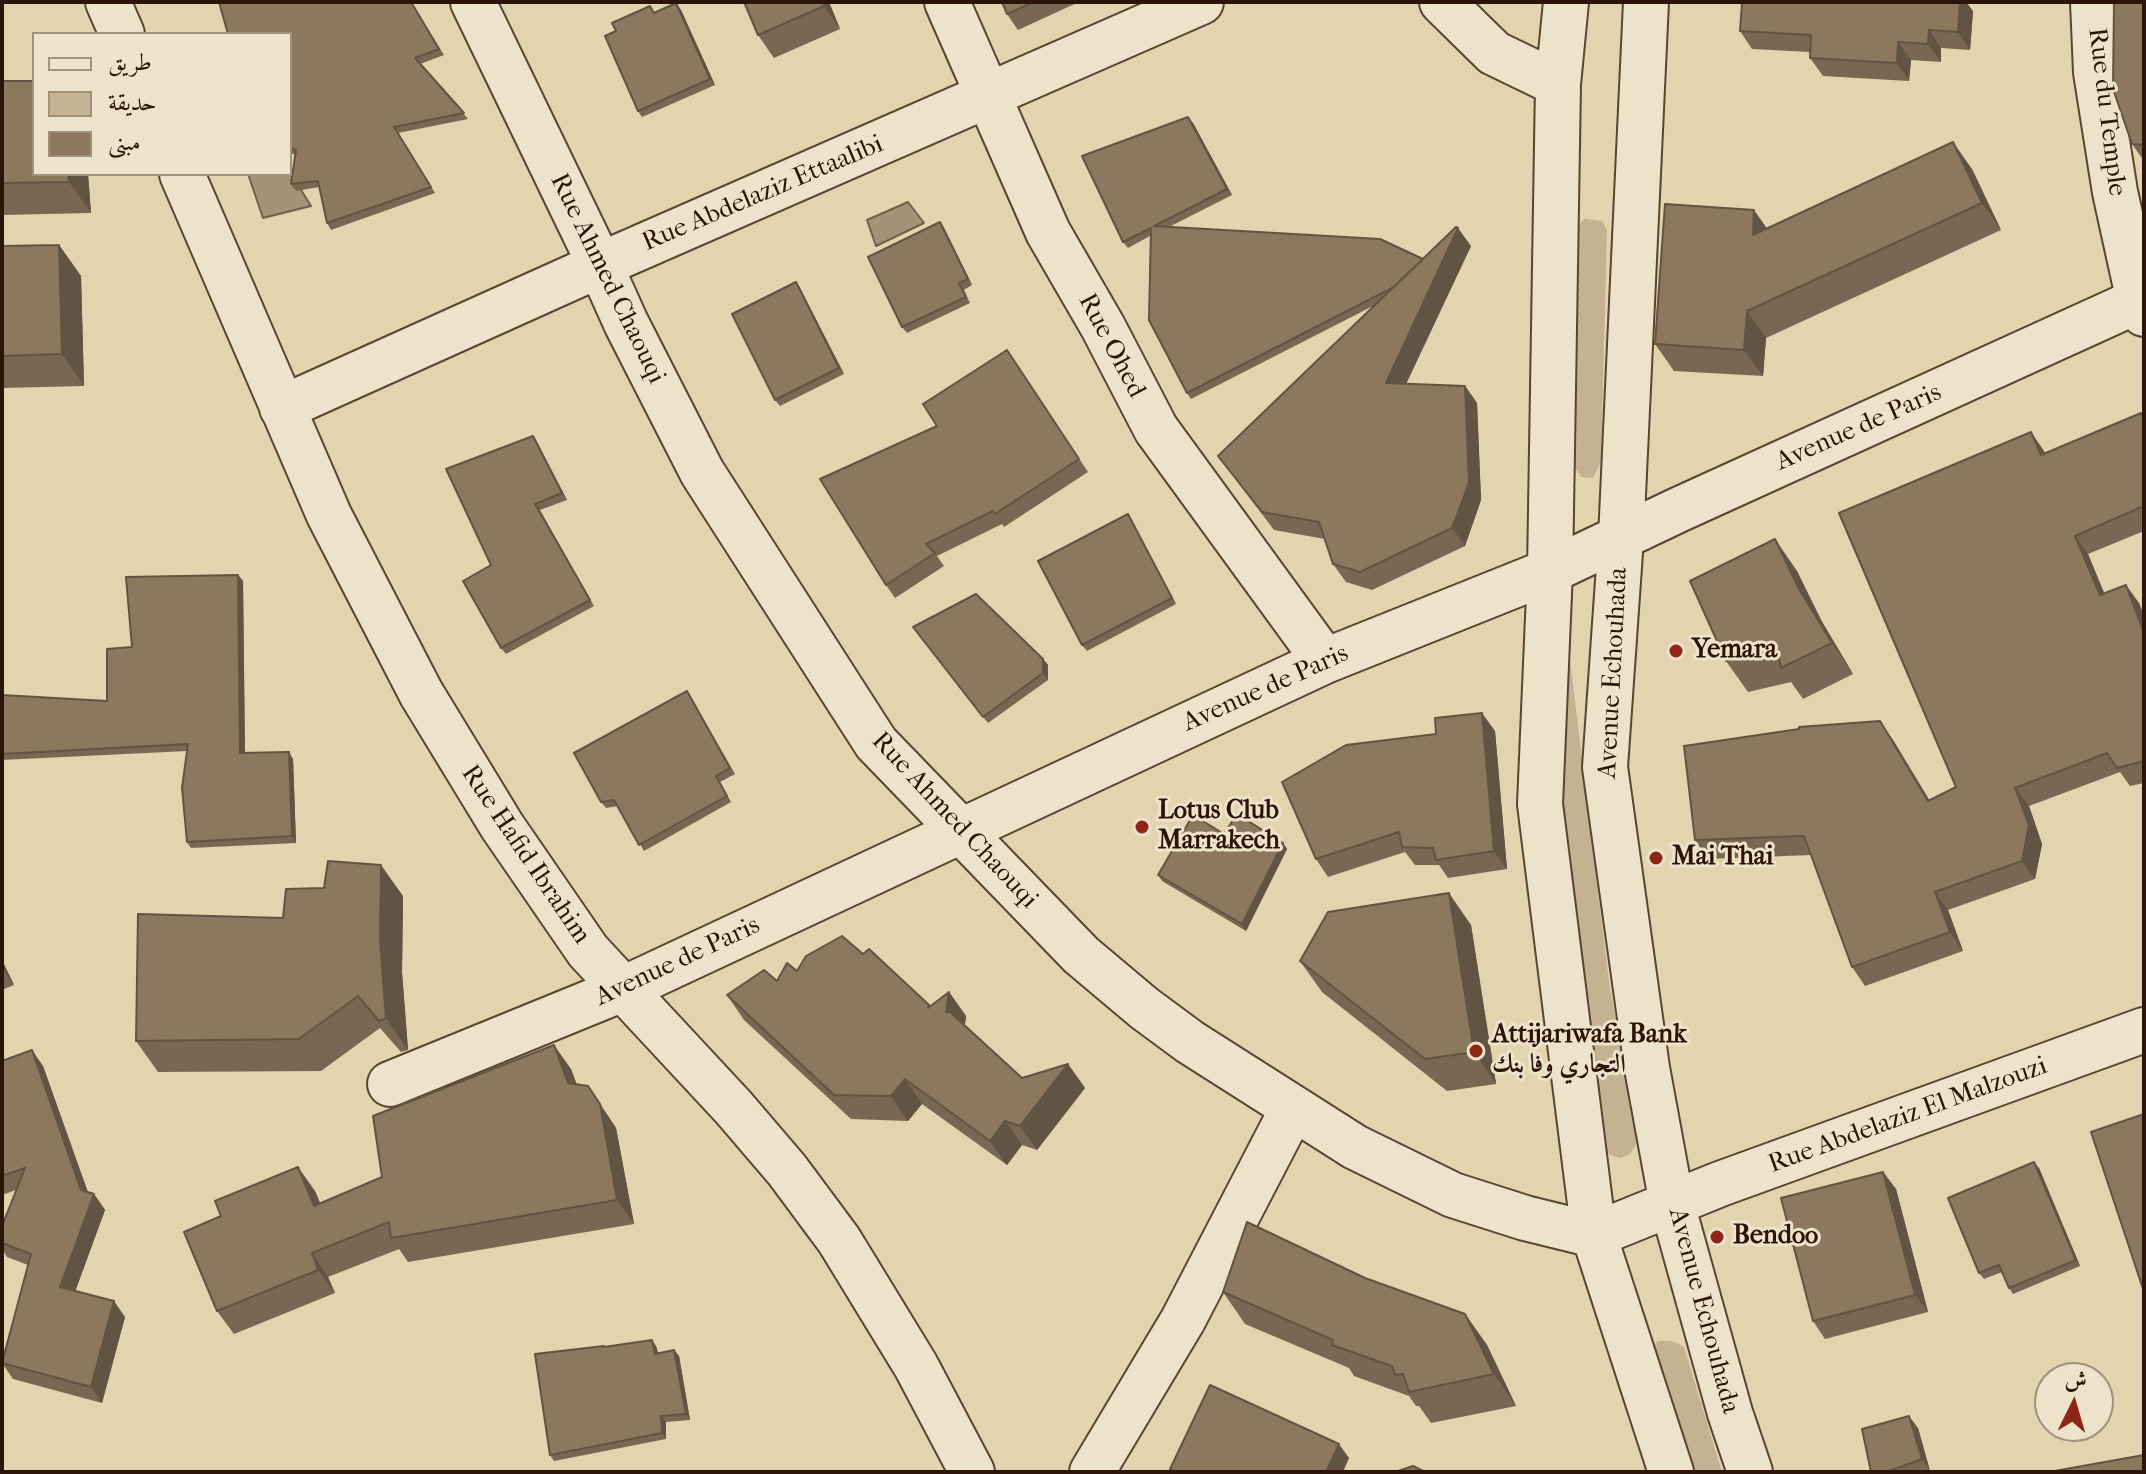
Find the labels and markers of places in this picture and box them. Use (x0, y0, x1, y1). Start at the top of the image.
place label: Yemara (1692, 635, 1777, 667)
marker: Yemara (1667, 642, 1685, 660)
place label: Lotus Club Marrakech (1158, 796, 1280, 858)
marker: Lotus Club Marrakech (1133, 818, 1151, 836)
place label: Mai Thai (1672, 842, 1773, 874)
marker: Mai Thai (1647, 849, 1665, 867)
place label: Attijariwafa Bank التجاري وفا بنك (1492, 1020, 1687, 1082)
marker: Attijariwafa Bank التجاري وفا بنك (1467, 1042, 1485, 1060)
place label: Bendoo (1733, 1221, 1818, 1253)
marker: Bendoo (1708, 1228, 1726, 1246)

